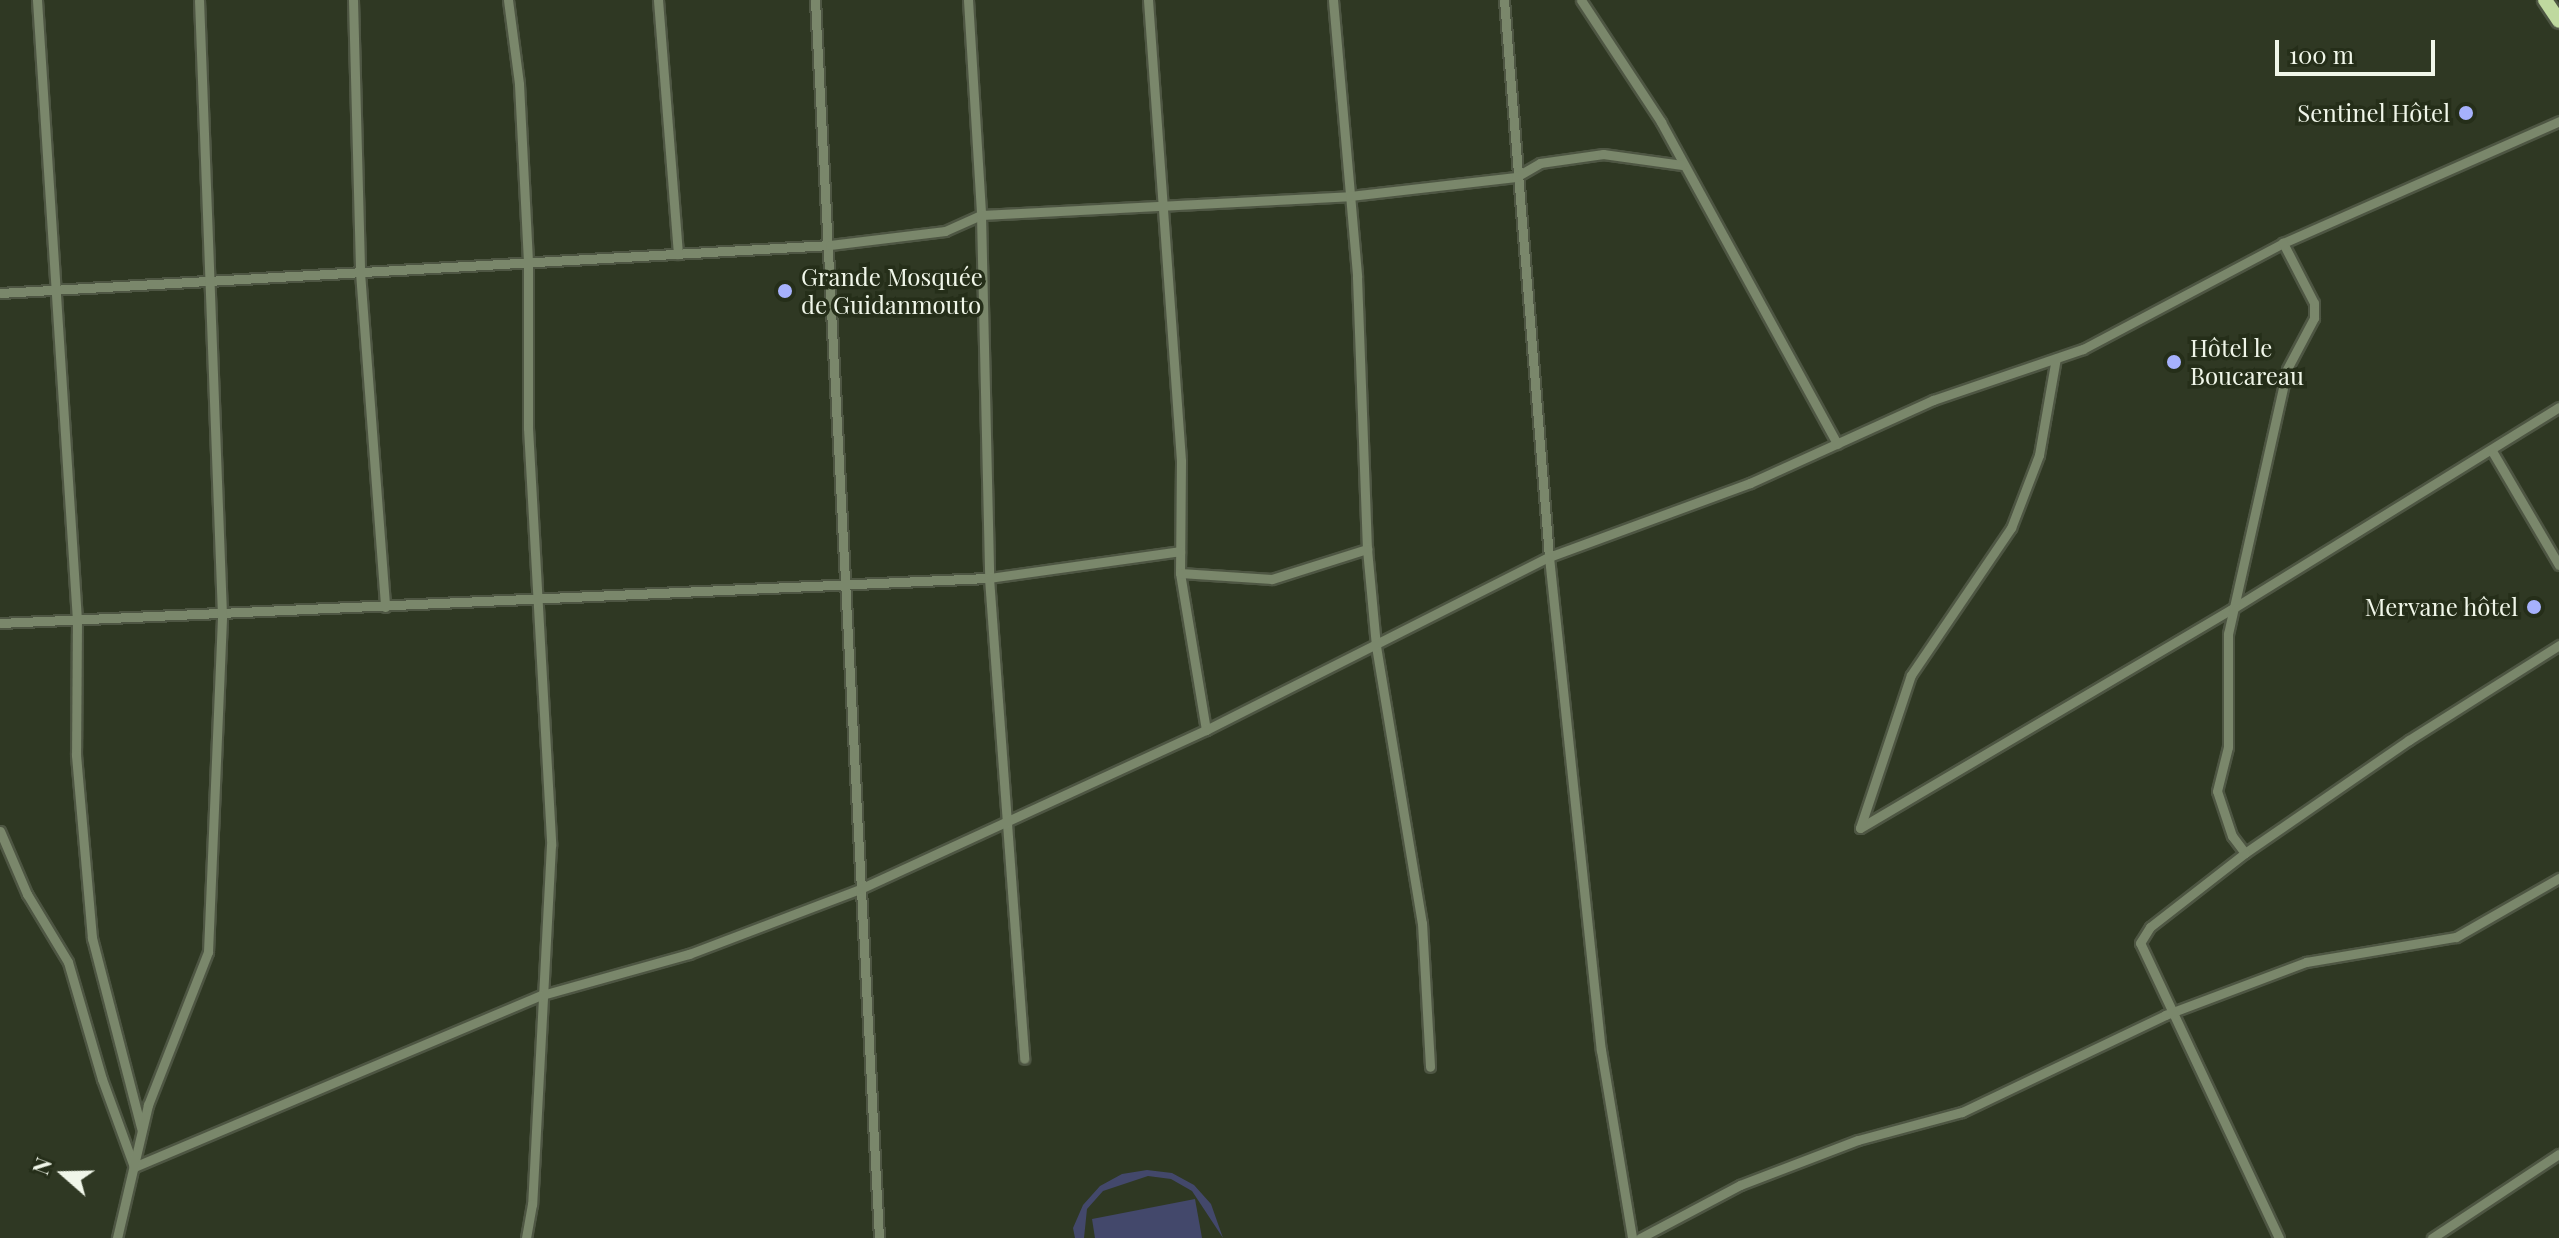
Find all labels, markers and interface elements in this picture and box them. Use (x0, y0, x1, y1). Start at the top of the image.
scale bar (2279, 24, 2439, 74)
text: 100 m (2289, 38, 2354, 70)
place label: Sentinel Hôtel (2297, 99, 2450, 127)
marker: Sentinel Hôtel (2457, 104, 2475, 122)
place label: Grande Mosquée de Guidanmouto (801, 263, 983, 319)
marker: Grande Mosquée de Guidanmouto (776, 282, 794, 300)
place label: Hôtel le Boucareau (2190, 334, 2304, 390)
marker: Hôtel le Boucareau (2165, 353, 2183, 371)
place label: Mervane hôtel (2364, 593, 2518, 621)
marker: Mervane hôtel (2525, 598, 2543, 616)
north arrow (24, 1134, 104, 1214)
text: N (25, 1153, 58, 1178)

